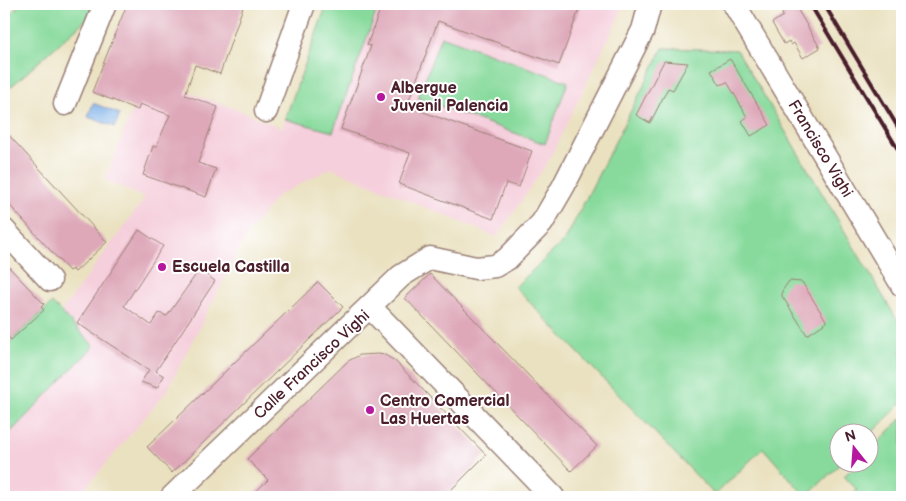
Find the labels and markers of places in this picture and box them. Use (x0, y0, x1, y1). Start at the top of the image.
place label: Albergue Juvenil Palencia (390, 79, 508, 116)
marker: Albergue Juvenil Palencia (375, 91, 387, 103)
place label: Escuela Castilla (172, 258, 290, 277)
marker: Escuela Castilla (156, 261, 168, 273)
place label: Centro Comercial Las Huertas (380, 392, 509, 429)
marker: Centro Comercial Las Huertas (364, 404, 376, 416)

